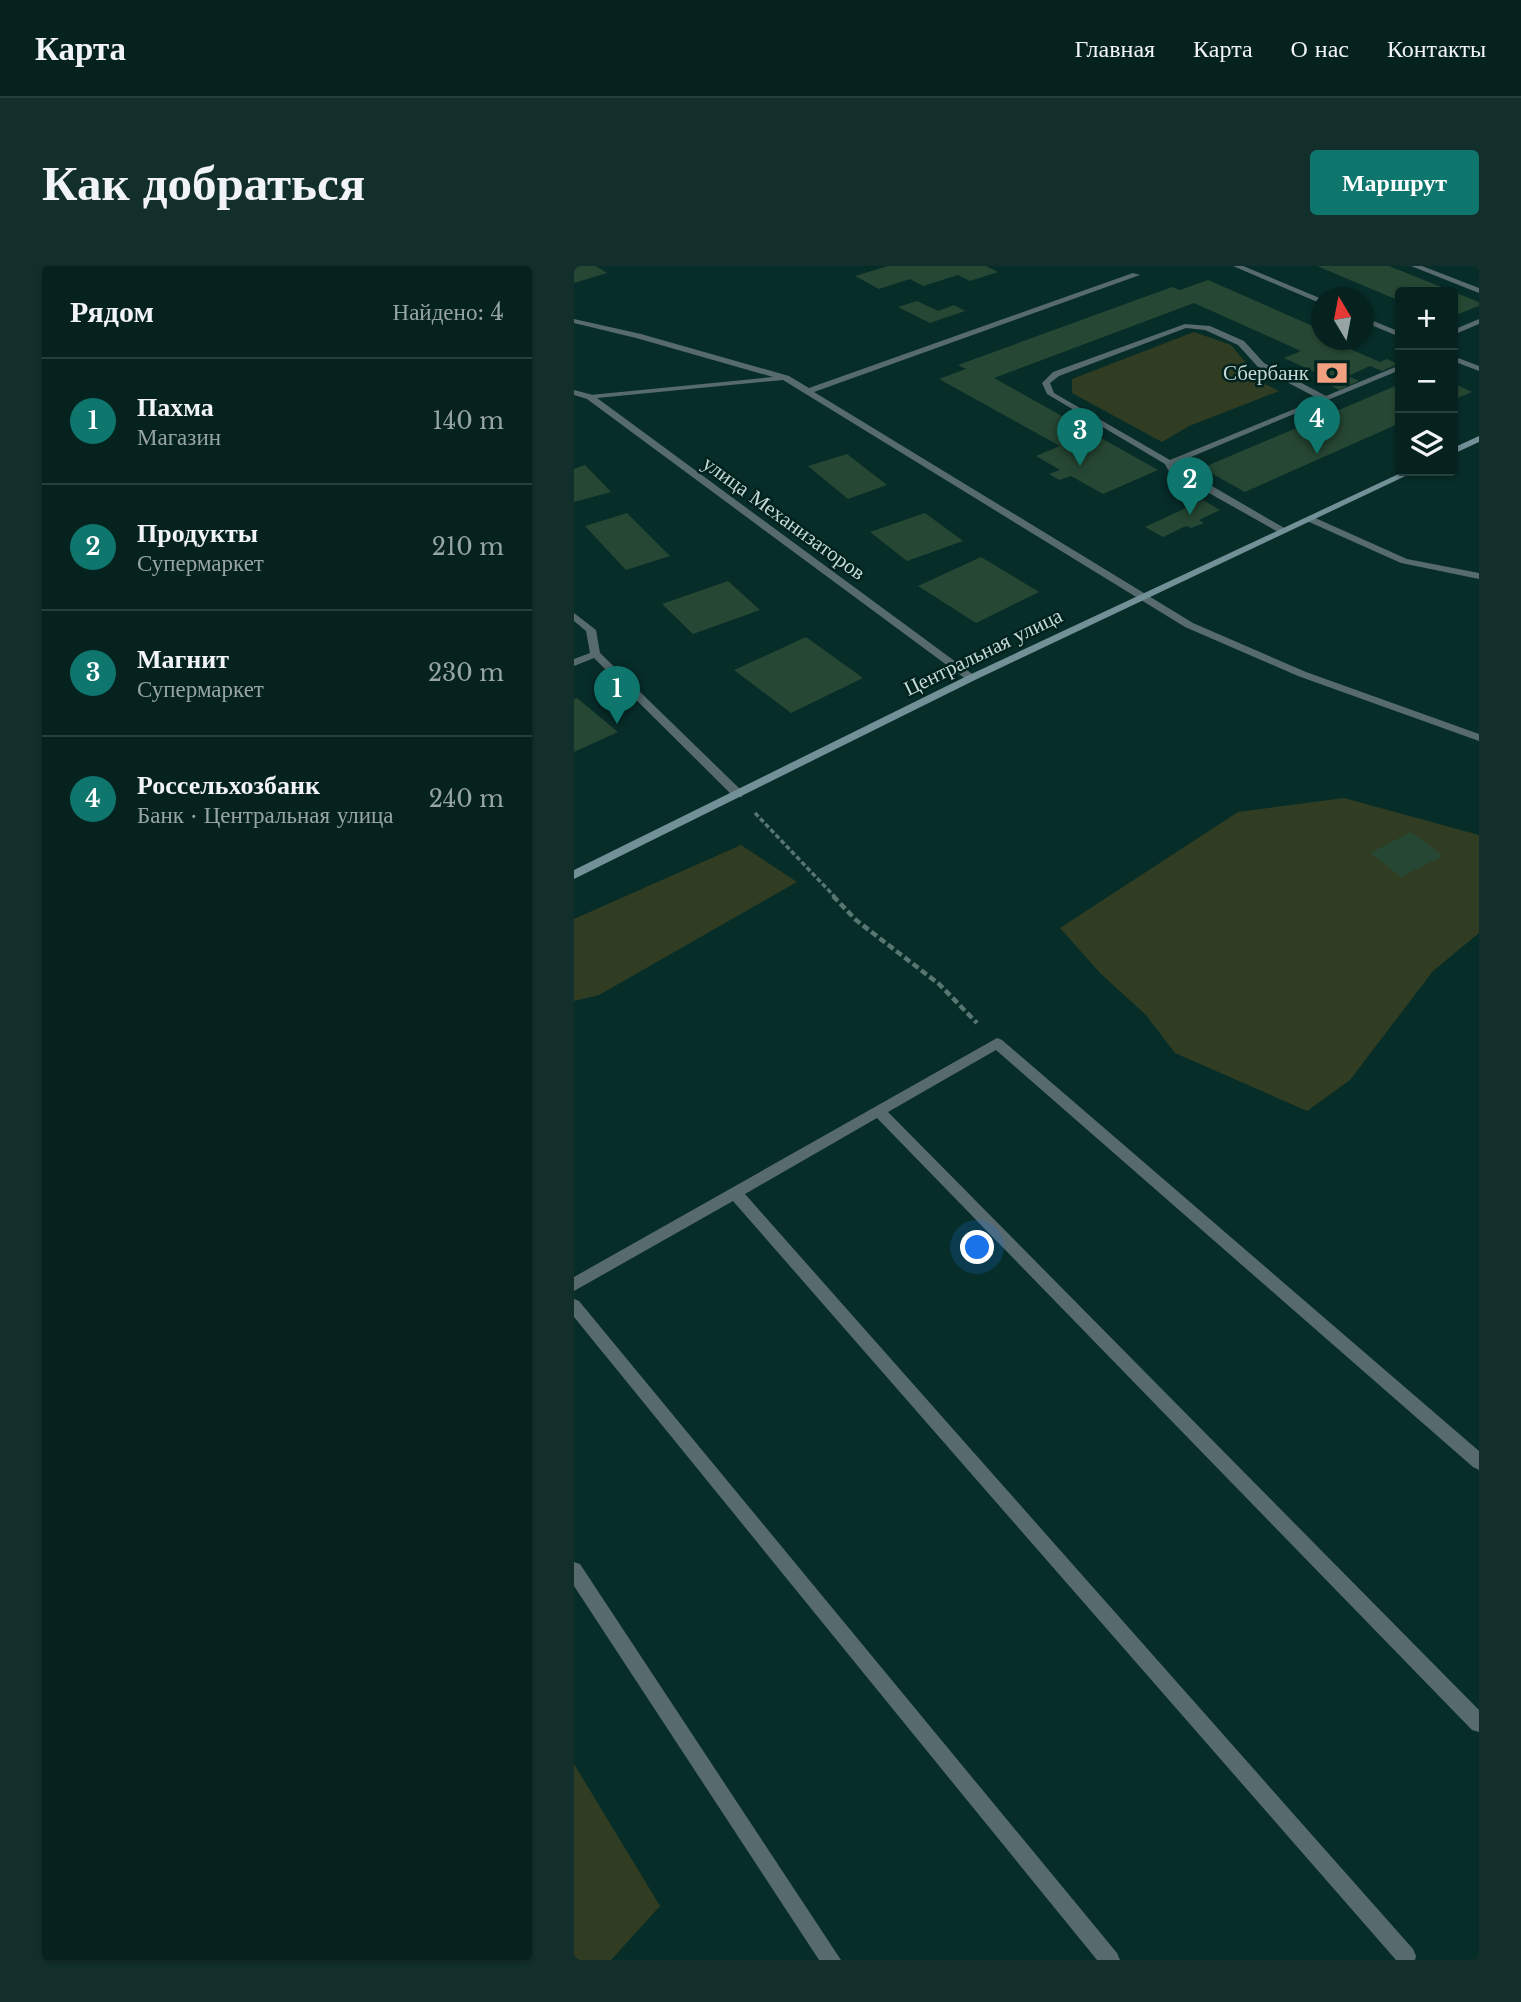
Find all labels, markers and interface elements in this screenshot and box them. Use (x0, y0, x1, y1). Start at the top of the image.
text: Карта (35, 28, 126, 69)
text: Главная (1075, 34, 1155, 63)
text: Карта (1193, 34, 1253, 63)
text: О нас (1291, 34, 1349, 63)
text: Контакты (1387, 34, 1486, 63)
button: Маршрут (1310, 150, 1479, 215)
text: Как добраться (42, 152, 365, 213)
north arrow (1311, 287, 1374, 350)
map controls (1395, 287, 1458, 476)
button: + (1395, 287, 1458, 350)
text: Рядом (70, 293, 154, 330)
text: Найдено: 4 (393, 298, 504, 326)
button: − (1395, 350, 1458, 413)
bank icon: Сбербанк (1315, 356, 1349, 390)
place label: Сбербанк (1223, 360, 1310, 386)
text: Пахма (137, 391, 214, 423)
pin: 4 (1294, 396, 1340, 454)
text: 1 (88, 407, 98, 435)
text: 140 m (433, 407, 504, 435)
pin: 3 (1057, 408, 1103, 466)
button: layers (1395, 413, 1458, 476)
text: Магазин (137, 423, 221, 451)
street label: улица Механизаторов (698, 450, 870, 586)
pin: 2 (1167, 457, 1213, 515)
text: Продукты (137, 517, 258, 549)
text: 2 (86, 533, 100, 561)
text: 210 m (432, 533, 504, 561)
text: Супермаркет (137, 549, 264, 577)
street label: Центральная улица (899, 602, 1067, 702)
text: Магнит (137, 643, 229, 675)
text: 3 (86, 659, 100, 687)
text: 230 m (428, 659, 504, 687)
pin: 1 (594, 666, 640, 724)
text: Супермаркет (137, 675, 264, 703)
text: Россельхозбанк (137, 769, 320, 801)
text: 4 (85, 785, 101, 813)
text: 240 m (429, 785, 504, 813)
text: Банк · Центральная улица (137, 801, 393, 829)
your location (960, 1230, 994, 1264)

